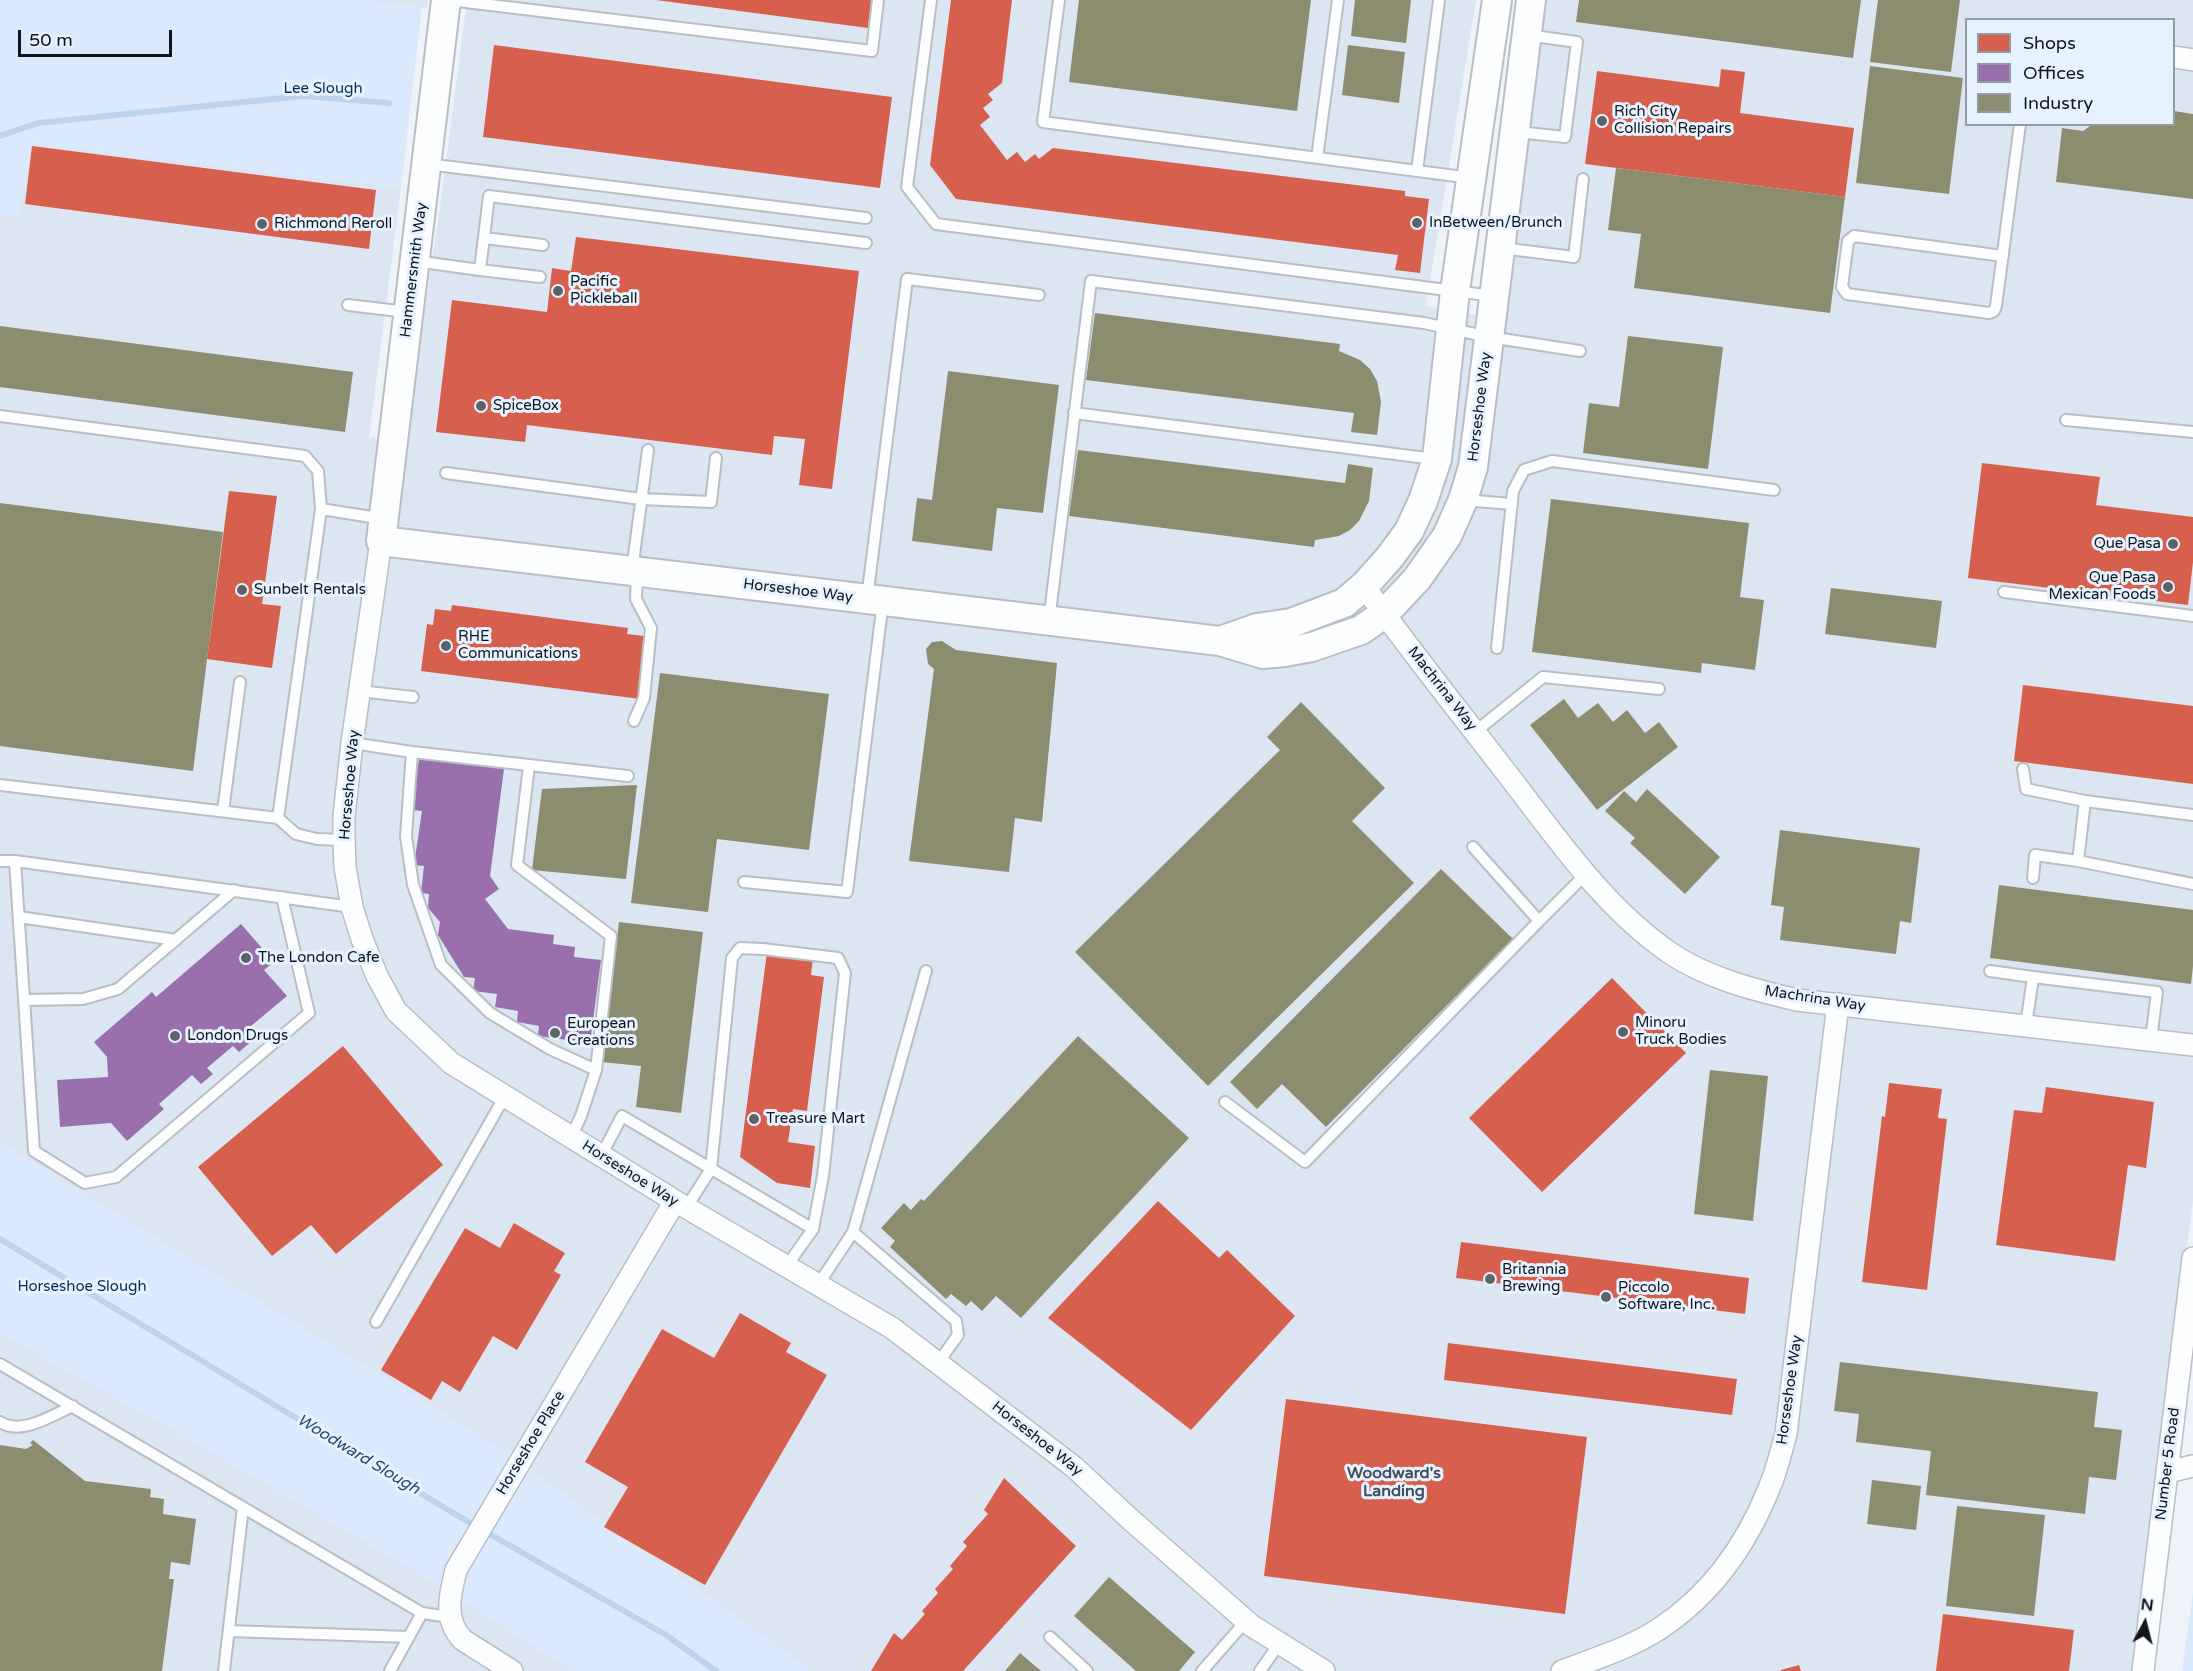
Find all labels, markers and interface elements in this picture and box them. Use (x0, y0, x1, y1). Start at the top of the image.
scale bar (21, 18, 176, 56)
legend (1965, 18, 2175, 126)
text: 50 m (29, 29, 73, 51)
text: Shops (2023, 32, 2076, 54)
text: Offices (2023, 62, 2085, 84)
park label: Lee Slough (283, 80, 363, 98)
text: Industry (2023, 92, 2093, 114)
place label: Rich City Collision Repairs (1614, 103, 1731, 138)
marker: Rich City Collision Repairs (1595, 114, 1609, 128)
street label: Hammersmith Way (397, 201, 431, 339)
place label: InBetween/Brunch (1429, 214, 1562, 232)
place label: Richmond Reroll (274, 215, 392, 233)
marker: InBetween/Brunch (1410, 216, 1424, 230)
marker: Richmond Reroll (255, 217, 269, 231)
place label: Pacific Pickleball (570, 273, 637, 308)
marker: Pacific Pickleball (551, 284, 565, 298)
street label: Horseshoe Way (1464, 351, 1496, 463)
place label: SpiceBox (493, 397, 559, 415)
marker: SpiceBox (474, 399, 488, 413)
place label: Que Pasa (2094, 535, 2161, 553)
marker: Que Pasa (2166, 537, 2180, 551)
place label: Que Pasa Mexican Foods (2049, 569, 2156, 604)
street label: Horseshoe Way (742, 575, 854, 607)
marker: Que Pasa Mexican Foods (2161, 580, 2175, 594)
place label: Sunbelt Rentals (254, 581, 366, 599)
marker: Sunbelt Rentals (235, 583, 249, 597)
place label: RHE Communications (458, 628, 578, 663)
marker: RHE Communications (439, 639, 453, 653)
street label: Machrina Way (1404, 643, 1480, 735)
street label: Horseshoe Way (336, 729, 364, 841)
place label: The London Cafe (258, 949, 380, 967)
marker: The London Cafe (239, 951, 253, 965)
street label: Machrina Way (1763, 982, 1867, 1016)
place label: Minoru Truck Bodies (1635, 1014, 1727, 1049)
place label: European Creations (567, 1015, 636, 1050)
marker: Minoru Truck Bodies (1616, 1025, 1630, 1039)
marker: European Creations (548, 1026, 562, 1040)
place label: London Drugs (187, 1027, 288, 1045)
marker: London Drugs (168, 1029, 182, 1043)
place label: Treasure Mart (766, 1110, 865, 1128)
marker: Treasure Mart (747, 1112, 761, 1126)
street label: Horseshoe Way (578, 1137, 682, 1211)
place label: Britannia Brewing (1502, 1261, 1566, 1296)
marker: Britannia Brewing (1483, 1272, 1497, 1286)
park label: Horseshoe Slough (17, 1278, 147, 1296)
place label: Piccolo Software, Inc. (1618, 1279, 1715, 1314)
marker: Piccolo Software, Inc. (1599, 1290, 1613, 1304)
street label: Horseshoe Way (1773, 1334, 1807, 1446)
street label: Horseshoe Place (493, 1388, 569, 1498)
street label: Horseshoe Way (988, 1398, 1086, 1480)
street label: Number 5 Road (2152, 1407, 2184, 1521)
water label: Woodward Slough (293, 1411, 423, 1499)
district label: Woodward's Landing (1347, 1464, 1441, 1502)
north arrow (2115, 1593, 2175, 1653)
text: N (2140, 1594, 2155, 1616)

